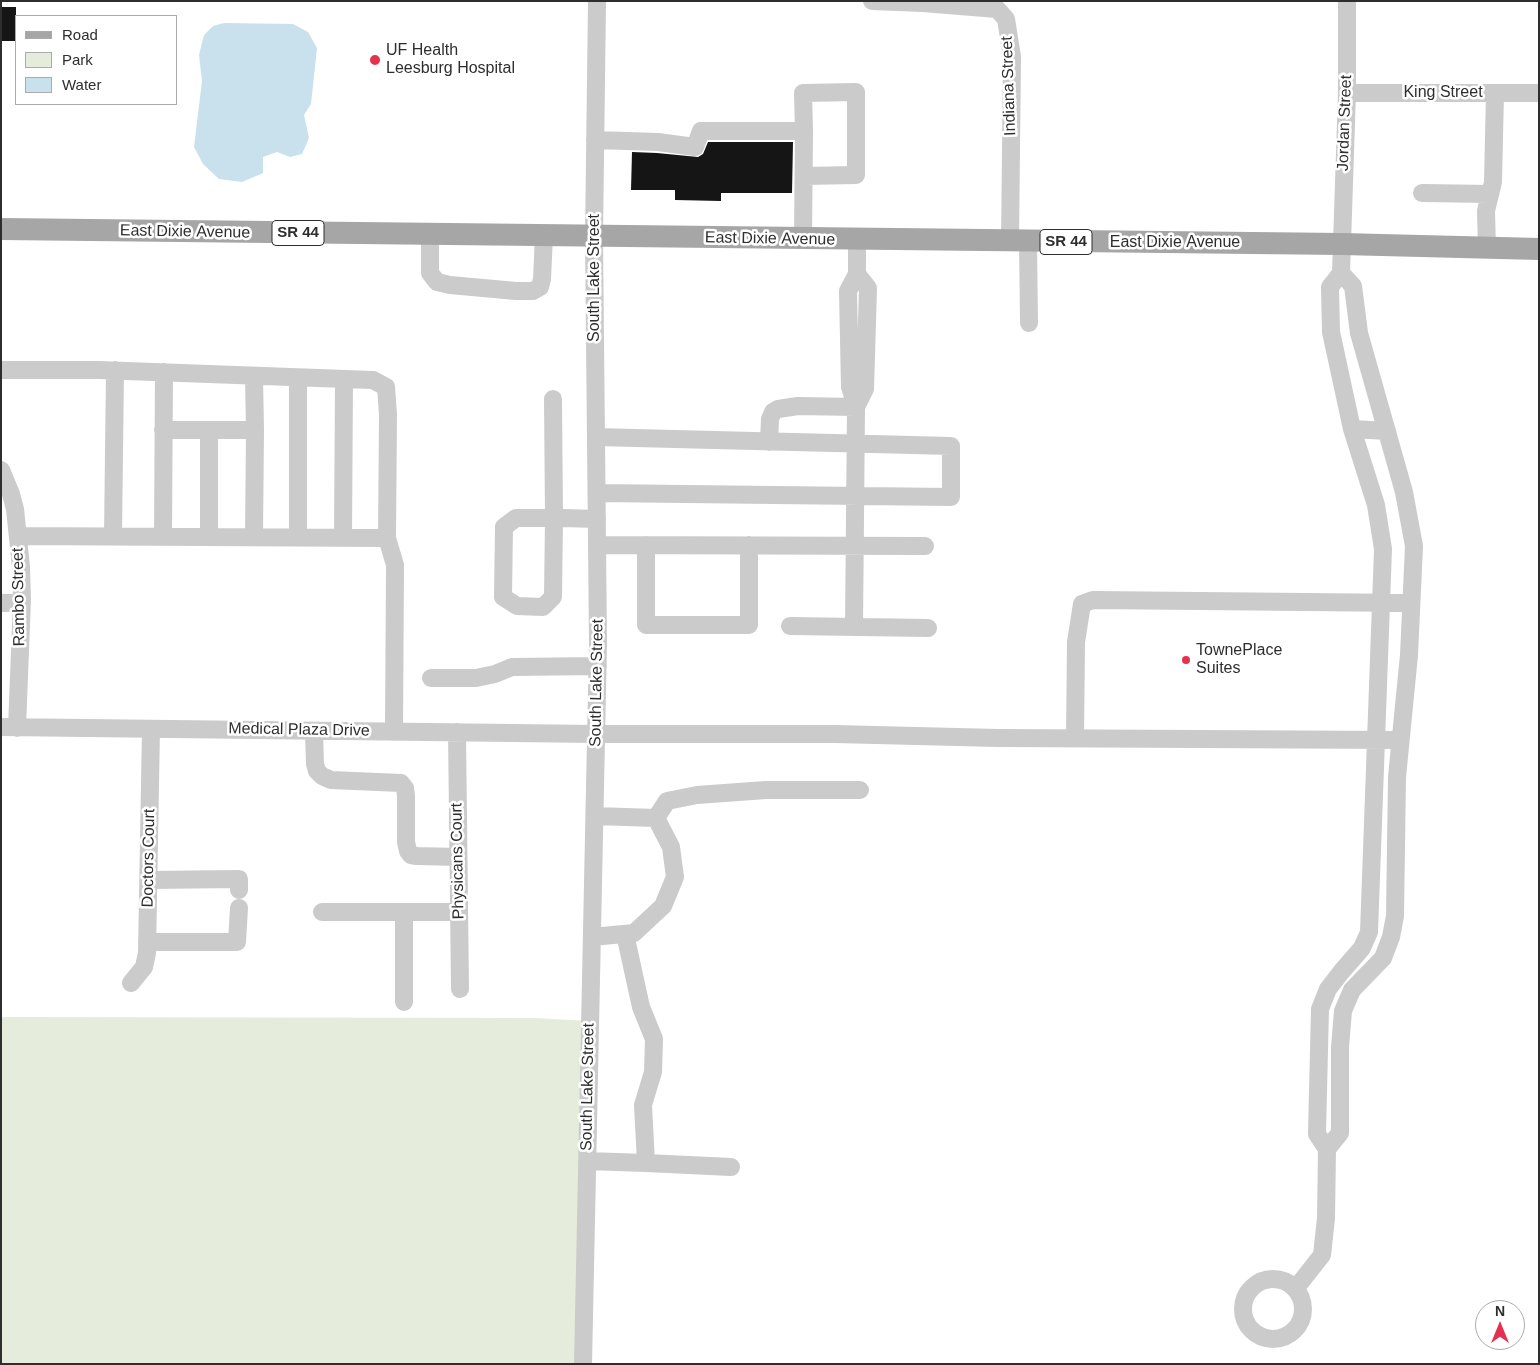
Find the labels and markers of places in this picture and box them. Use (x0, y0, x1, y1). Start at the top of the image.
place label: UF Health Leesburg Hospital (386, 41, 515, 79)
marker: UF Health Leesburg Hospital (368, 53, 382, 67)
place label: TownePlace Suites (1196, 641, 1282, 679)
marker: TownePlace Suites (1180, 654, 1192, 666)

